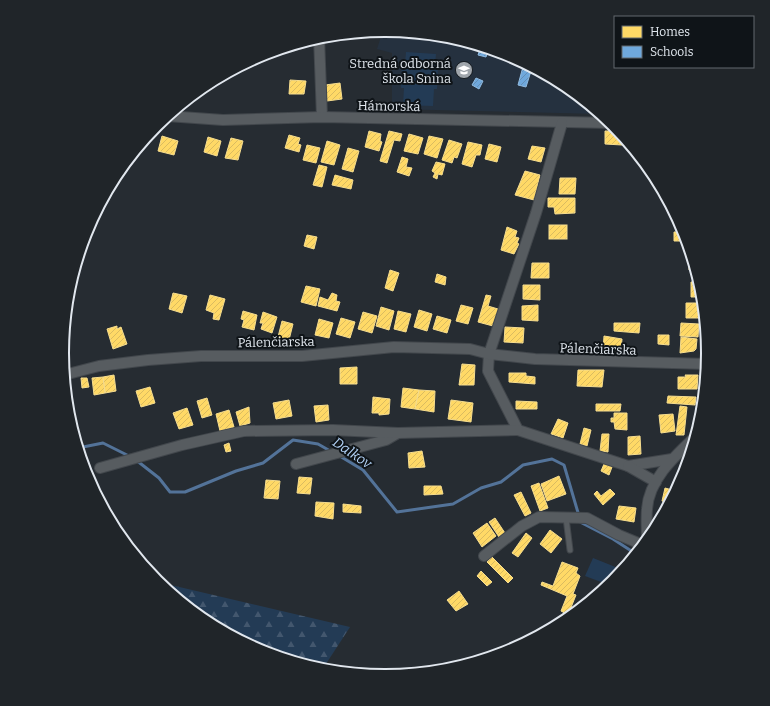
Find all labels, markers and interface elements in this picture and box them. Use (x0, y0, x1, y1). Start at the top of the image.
legend (614, 16, 754, 68)
text: Homes (650, 25, 690, 39)
text: Schools (650, 45, 694, 59)
place label: Stredná odborná škola Snina (349, 56, 451, 86)
school or university icon: Stredná odborná škola Snina (454, 60, 474, 80)
street label: Hámorská (357, 98, 421, 114)
street label: Pálenčiarska (237, 334, 315, 350)
street label: Pálenčiarska (559, 340, 637, 358)
water label: Dalkov (329, 434, 376, 473)

